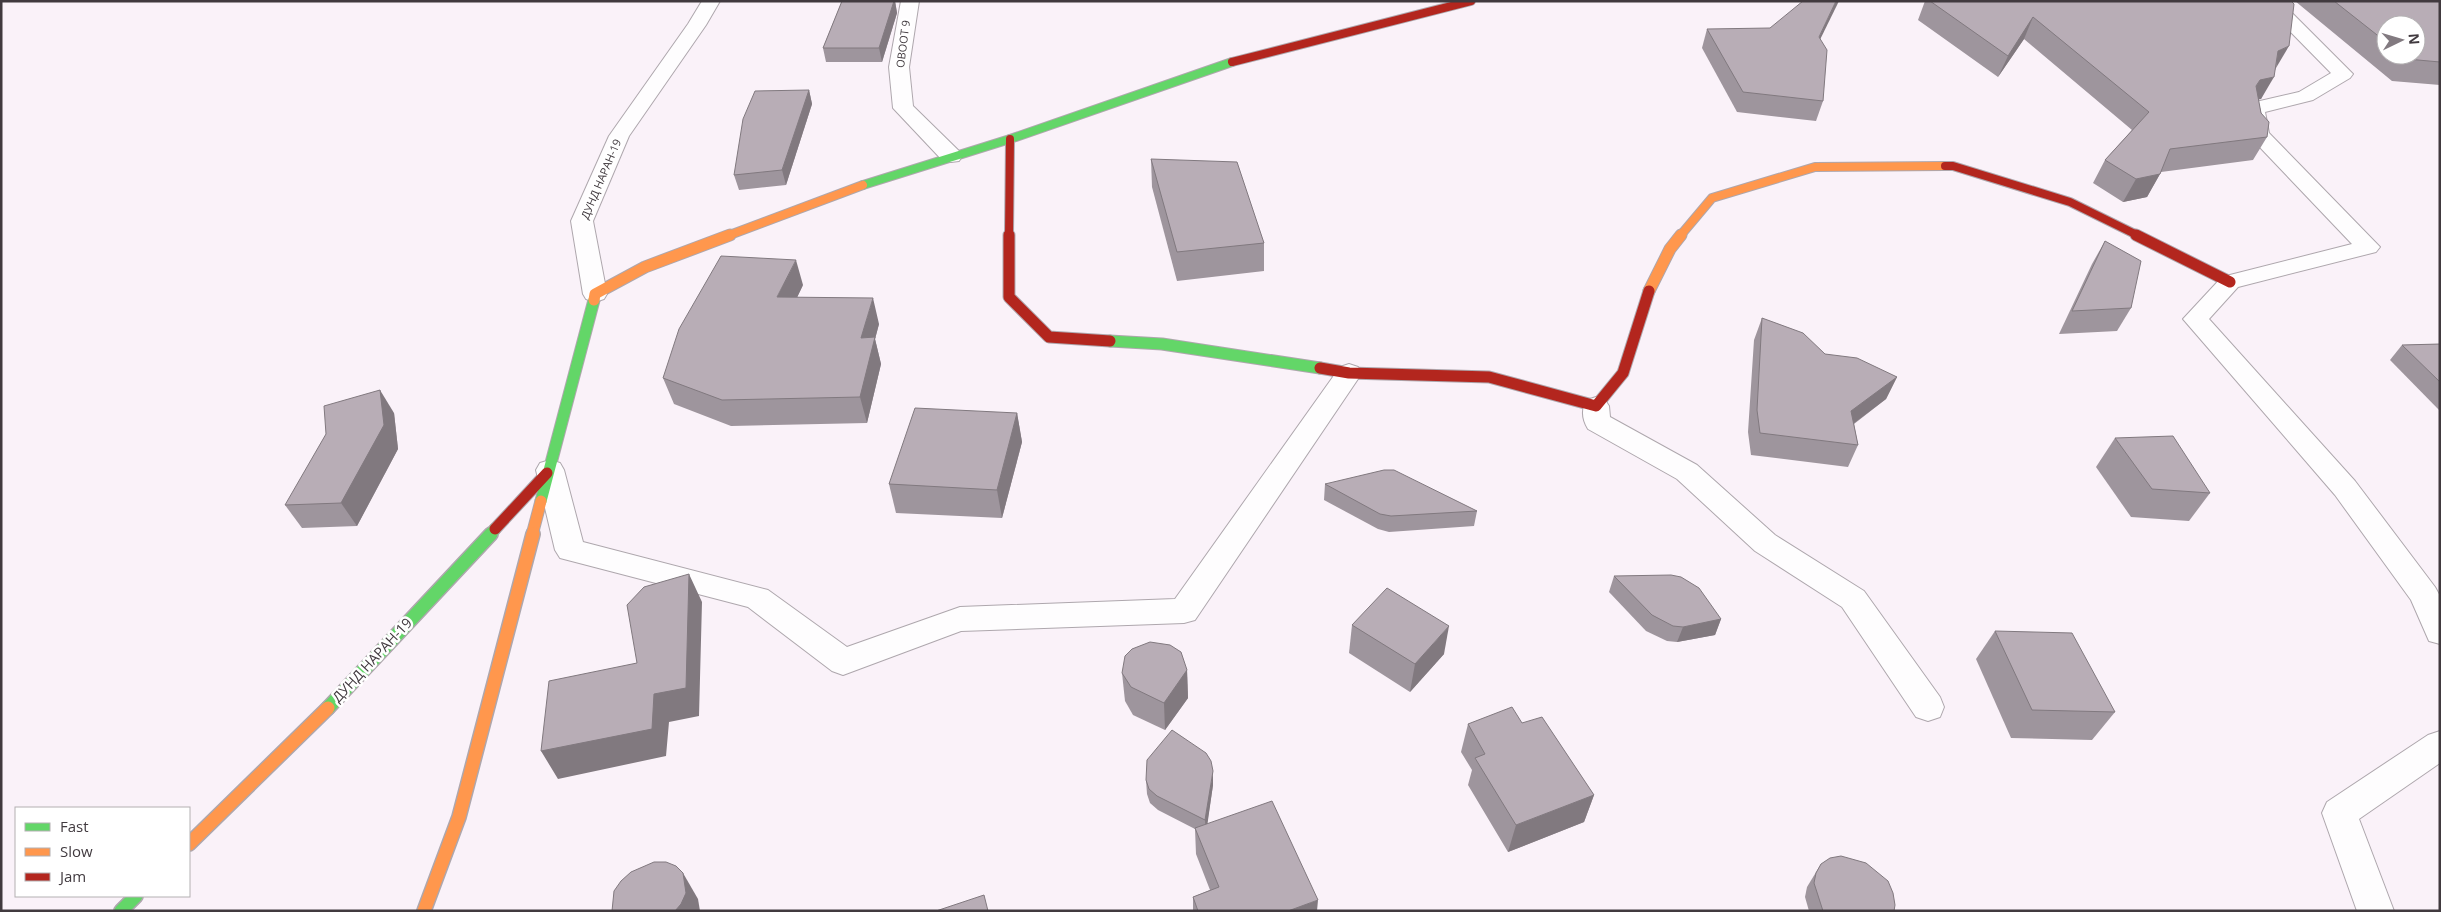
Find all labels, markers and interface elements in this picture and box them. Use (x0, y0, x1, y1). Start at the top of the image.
north arrow (2376, 15, 2426, 65)
street label: ОВООТ 9 (892, 19, 913, 69)
text: N (2404, 32, 2424, 45)
street label: ДУНД НАРАН-19 (577, 136, 624, 221)
street label: ДУНД НАРАН-19 (328, 613, 416, 706)
legend (15, 807, 190, 897)
text: Fast (60, 816, 89, 836)
text: Slow (60, 841, 93, 861)
text: Jam (58, 866, 86, 886)

